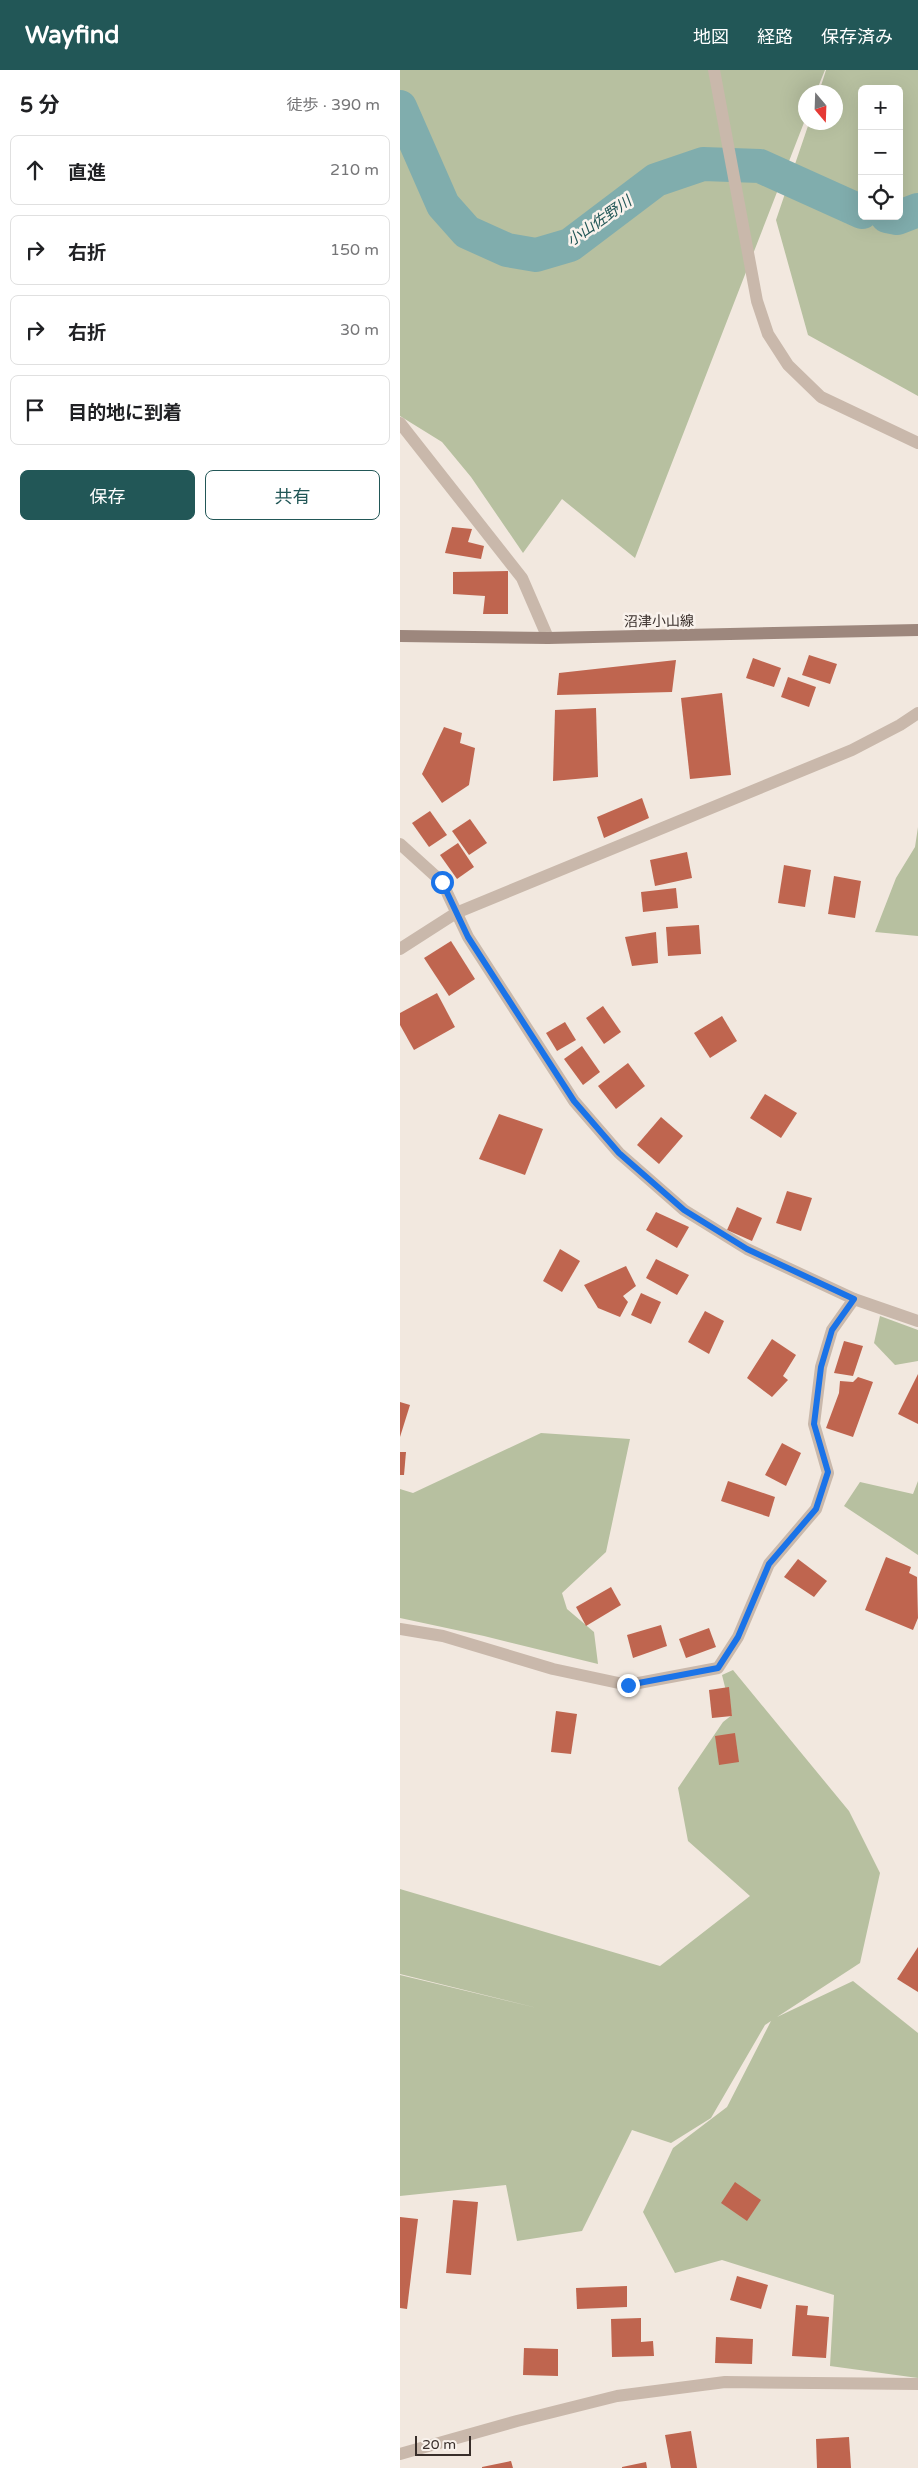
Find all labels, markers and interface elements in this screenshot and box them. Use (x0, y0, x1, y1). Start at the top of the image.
text: Wayfind (25, 21, 120, 50)
text: 地図 (693, 26, 729, 48)
text: 経路 (757, 26, 793, 48)
text: 保存済み (821, 26, 893, 48)
north arrow (798, 85, 843, 130)
map controls (858, 85, 903, 220)
button: + (858, 85, 903, 130)
text: 5 分 (20, 93, 60, 118)
text: 徒歩 · 390 m (287, 95, 380, 115)
button: − (858, 130, 903, 175)
icon: ahead (21, 156, 49, 184)
text: 210 m (330, 160, 379, 180)
text: 直進 (68, 162, 106, 184)
button: locate (858, 175, 903, 220)
water label: 小山佐野川 (563, 191, 637, 250)
icon: right (21, 236, 49, 264)
text: 150 m (330, 240, 379, 260)
text: 右折 (68, 242, 106, 264)
icon: right (21, 316, 49, 344)
text: 30 m (340, 320, 379, 340)
text: 右折 (68, 322, 106, 344)
icon: arrive (21, 396, 49, 424)
text: 目的地に到着 (68, 402, 182, 424)
button: 保存 (20, 470, 195, 520)
button: 共有 (205, 470, 380, 520)
street label: 沼津小山線 (624, 612, 694, 631)
route start (431, 871, 454, 894)
route end (617, 1674, 640, 1697)
scale bar (415, 2433, 471, 2456)
text: 20 m (422, 2436, 456, 2453)

